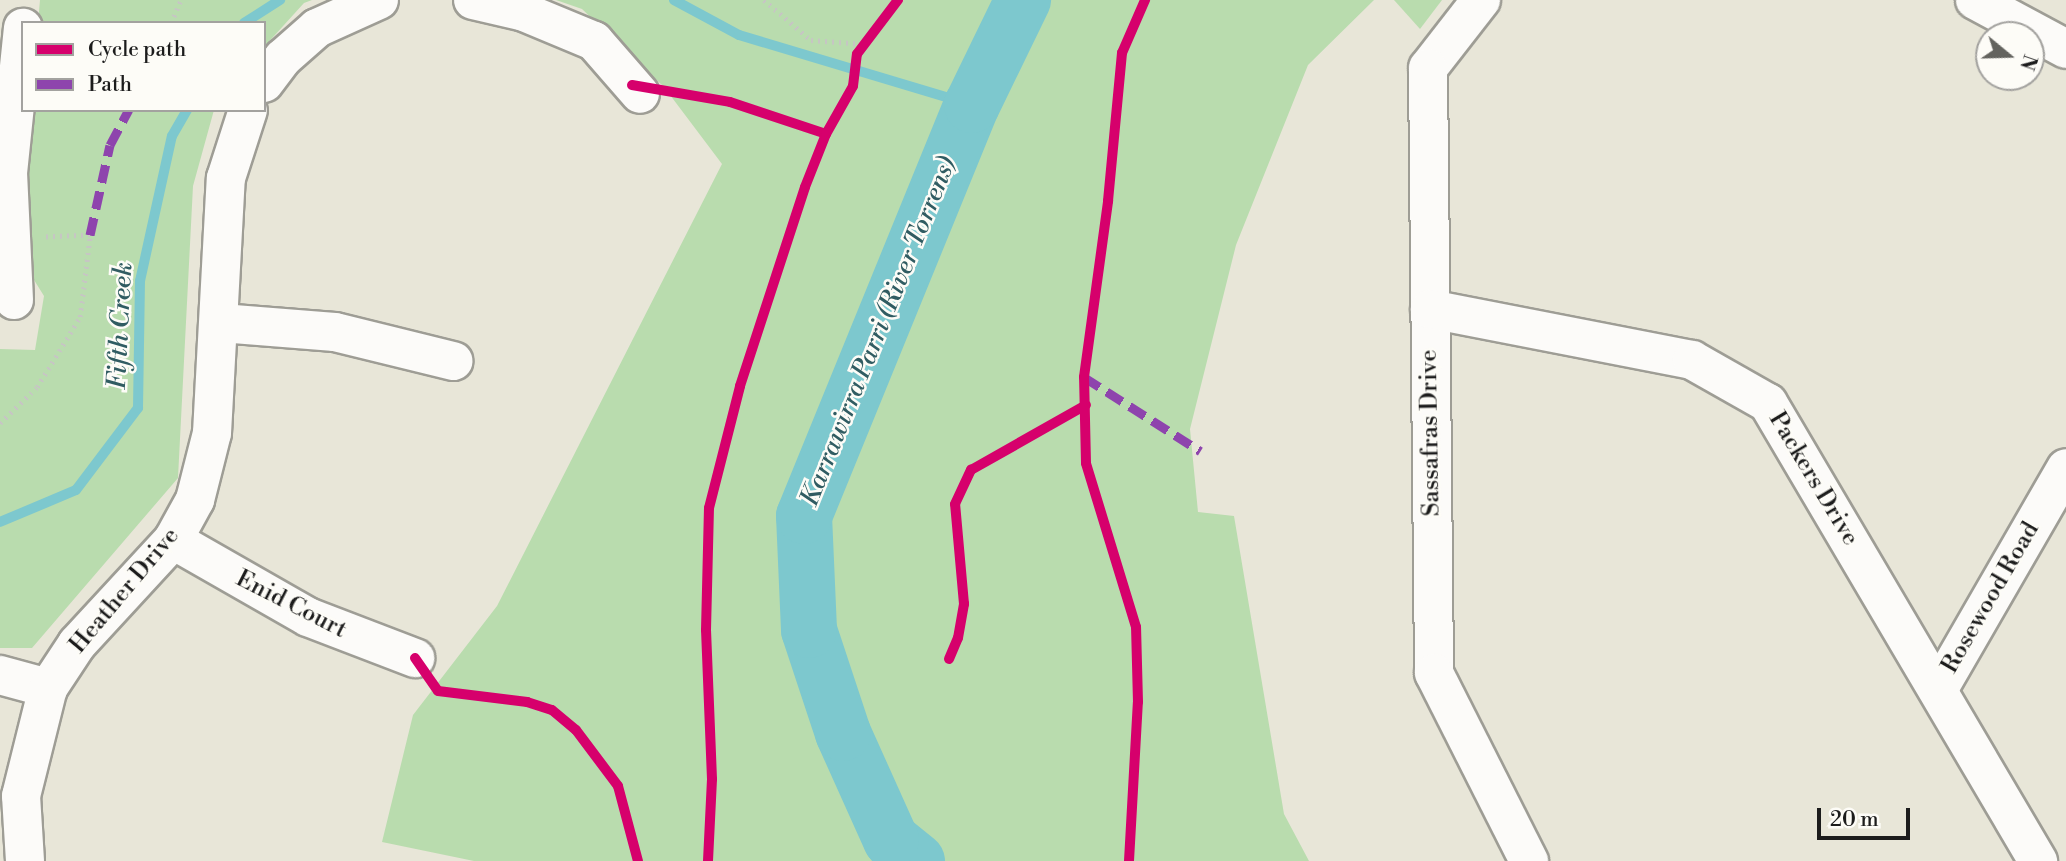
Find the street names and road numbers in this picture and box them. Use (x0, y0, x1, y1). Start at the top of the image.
street label: Sassafras Drive (1415, 349, 1447, 517)
street label: Packers Drive (1762, 407, 1864, 551)
street label: Rosewood Road (1936, 517, 2046, 679)
street label: Heather Drive (64, 522, 186, 660)
street label: Enid Court (231, 565, 351, 645)

